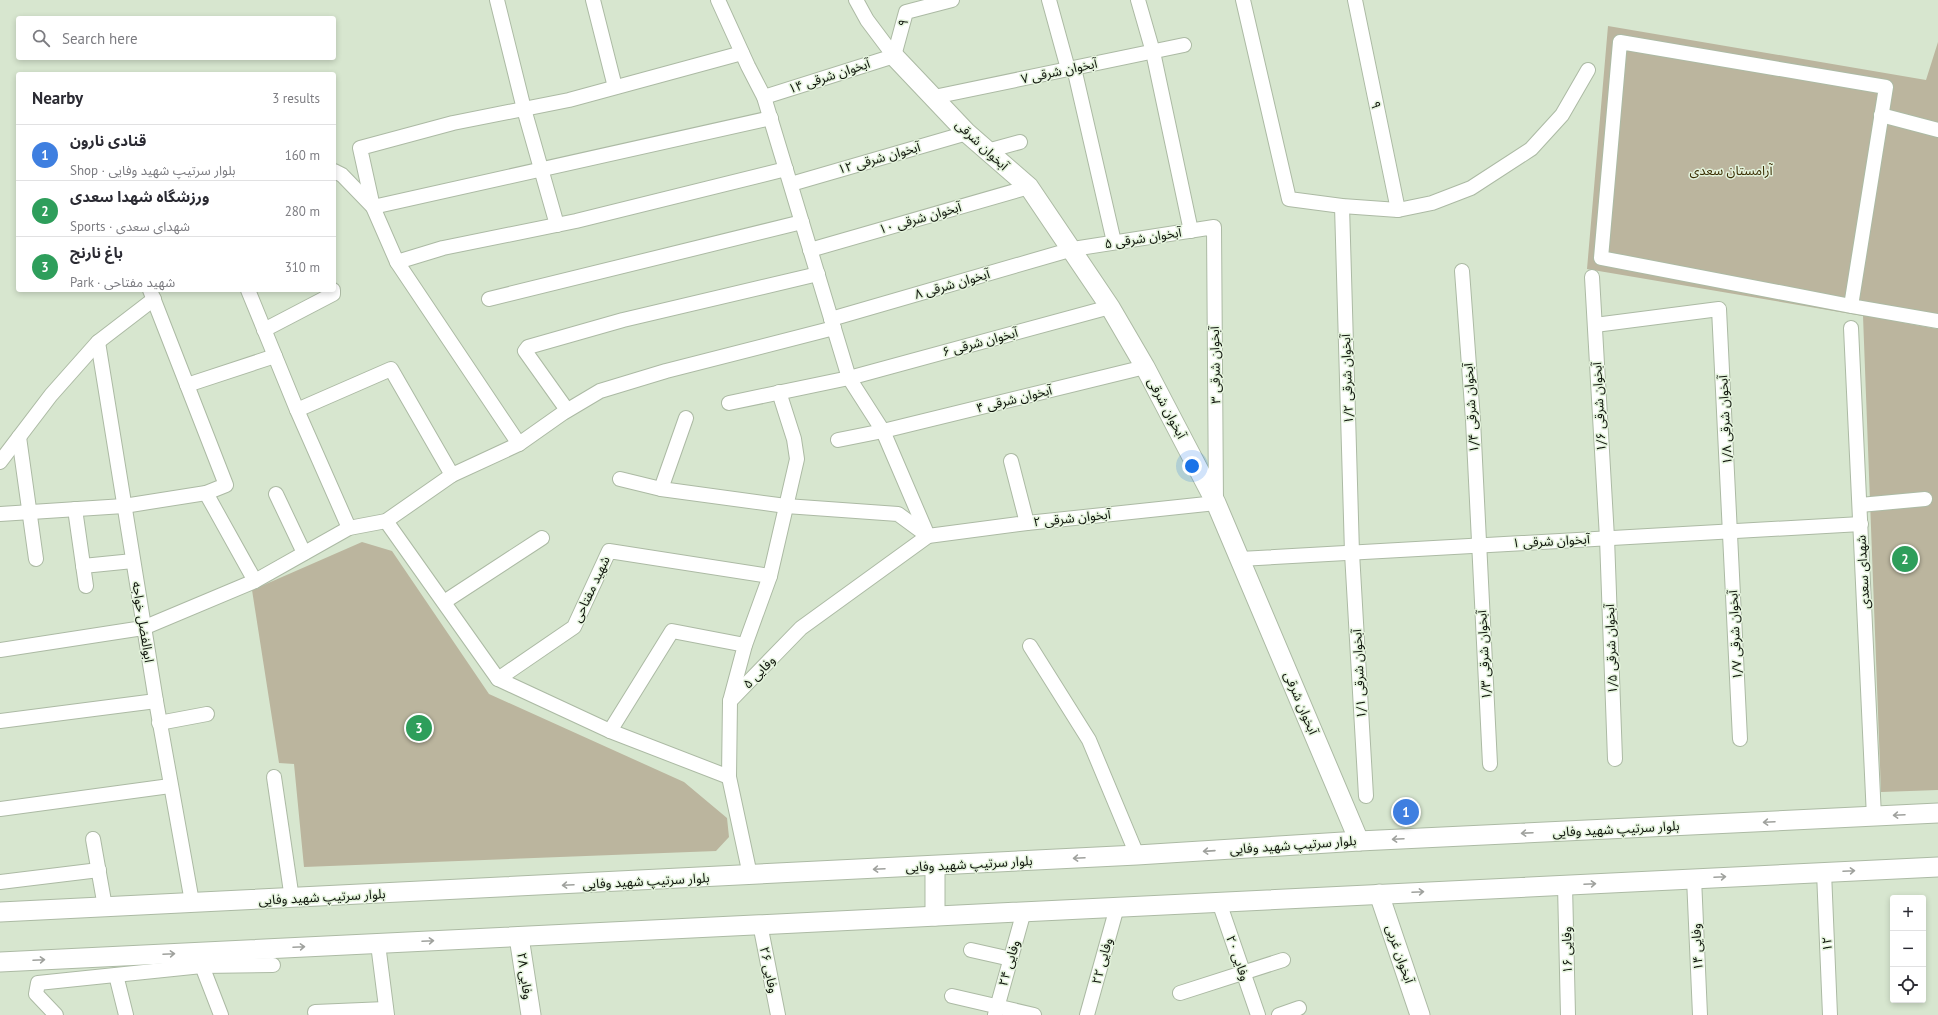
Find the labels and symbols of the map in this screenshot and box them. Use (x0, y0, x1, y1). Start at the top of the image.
street label: ۹ (894, 17, 912, 29)
street label: آبخوان شرقی ۱۴ (786, 54, 873, 97)
street label: آبخوان شرقی ۷ (1019, 54, 1100, 87)
street label: ۹ (1367, 100, 1385, 110)
street label: آبخوان شرقی (952, 116, 1013, 175)
street label: آبخوان شرقی ۱۲ (836, 138, 923, 178)
park label: آرامستان سعدی (1689, 162, 1774, 179)
street label: آبخوان شرقی ۱۰ (877, 198, 964, 238)
street label: آبخوان شرقی ۵ (1103, 223, 1184, 252)
street label: آبخوان شرقی ۸ (912, 265, 993, 303)
street label: آبخوان شرقی ۶ (940, 323, 1021, 360)
street label: آبخوان شرقی ۳ (1206, 325, 1224, 404)
street label: آبخوان شرقی ۱/۲ (1337, 333, 1357, 424)
street label: آبخوان شرقی ۱/۴ (1459, 361, 1483, 453)
street label: آبخوان شرقی ۱/۶ (1588, 361, 1610, 452)
street label: آبخوان شرقی ۱/۸ (1714, 374, 1736, 465)
street label: آبخوان شرقی (1144, 375, 1191, 443)
street label: آبخوان شرقی ۴ (974, 381, 1055, 417)
your location (1182, 456, 1202, 476)
street label: آبخوان شرقی ۲ (1032, 505, 1113, 531)
street label: آبخوان شرقی ۱ (1512, 530, 1591, 552)
street label: شهدای سعدی (1853, 535, 1873, 609)
pin: 2 (1892, 544, 1918, 574)
street label: شهید مفتاحی (568, 553, 614, 625)
street label: ابوالفضل خواجه (128, 580, 158, 664)
street label: آبخوان شرقی ۱/۷ (1724, 589, 1746, 680)
street label: آبخوان شرقی ۱/۵ (1601, 603, 1621, 694)
street label: آبخوان شرقی ۱/۳ (1473, 609, 1495, 700)
street label: آبخوان شرقی ۱/۱ (1348, 628, 1370, 719)
street label: وفایی ۵ (739, 652, 779, 692)
street label: آبخوان شرقی (1280, 669, 1322, 738)
pin: 3 (406, 713, 432, 743)
pin: 1 (1393, 797, 1419, 827)
one-way arrow (1893, 812, 1906, 819)
street label: بلوار سرتیپ شهید وفایی (1552, 817, 1680, 842)
one-way arrow (1763, 818, 1776, 825)
one-way arrow (1521, 829, 1534, 836)
street label: بلوار سرتیپ شهید وفایی (1229, 832, 1357, 859)
one-way arrow (1392, 835, 1405, 842)
one-way arrow (1203, 847, 1216, 854)
street label: بلوار سرتیپ شهید وفایی (905, 852, 1033, 877)
one-way arrow (1073, 855, 1086, 862)
one-way arrow (873, 865, 886, 872)
one-way arrow (1842, 867, 1855, 875)
street label: بلوار سرتیپ شهید وفایی (582, 869, 710, 894)
one-way arrow (1713, 874, 1726, 881)
one-way arrow (1583, 880, 1596, 887)
one-way arrow (562, 881, 575, 889)
street label: بلوار سرتیپ شهید وفایی (258, 885, 386, 910)
one-way arrow (1411, 888, 1424, 895)
street label: آبخوان غربی (1382, 922, 1418, 987)
street label: وفایی ۱۴ (1687, 923, 1707, 971)
street label: وفایی ۱۶ (1558, 926, 1576, 974)
street label: وفایی ۲۰ (1222, 933, 1254, 983)
street label: وفایی ۲۲ (1088, 936, 1116, 986)
street label: ۱۲ (1818, 936, 1836, 952)
one-way arrow (422, 938, 435, 945)
street label: وفایی ۲۴ (994, 938, 1024, 988)
one-way arrow (292, 944, 305, 951)
street label: وفایی ۲۶ (756, 945, 782, 995)
one-way arrow (162, 950, 175, 957)
street label: وفایی ۲۸ (513, 951, 537, 1001)
one-way arrow (32, 956, 45, 964)

